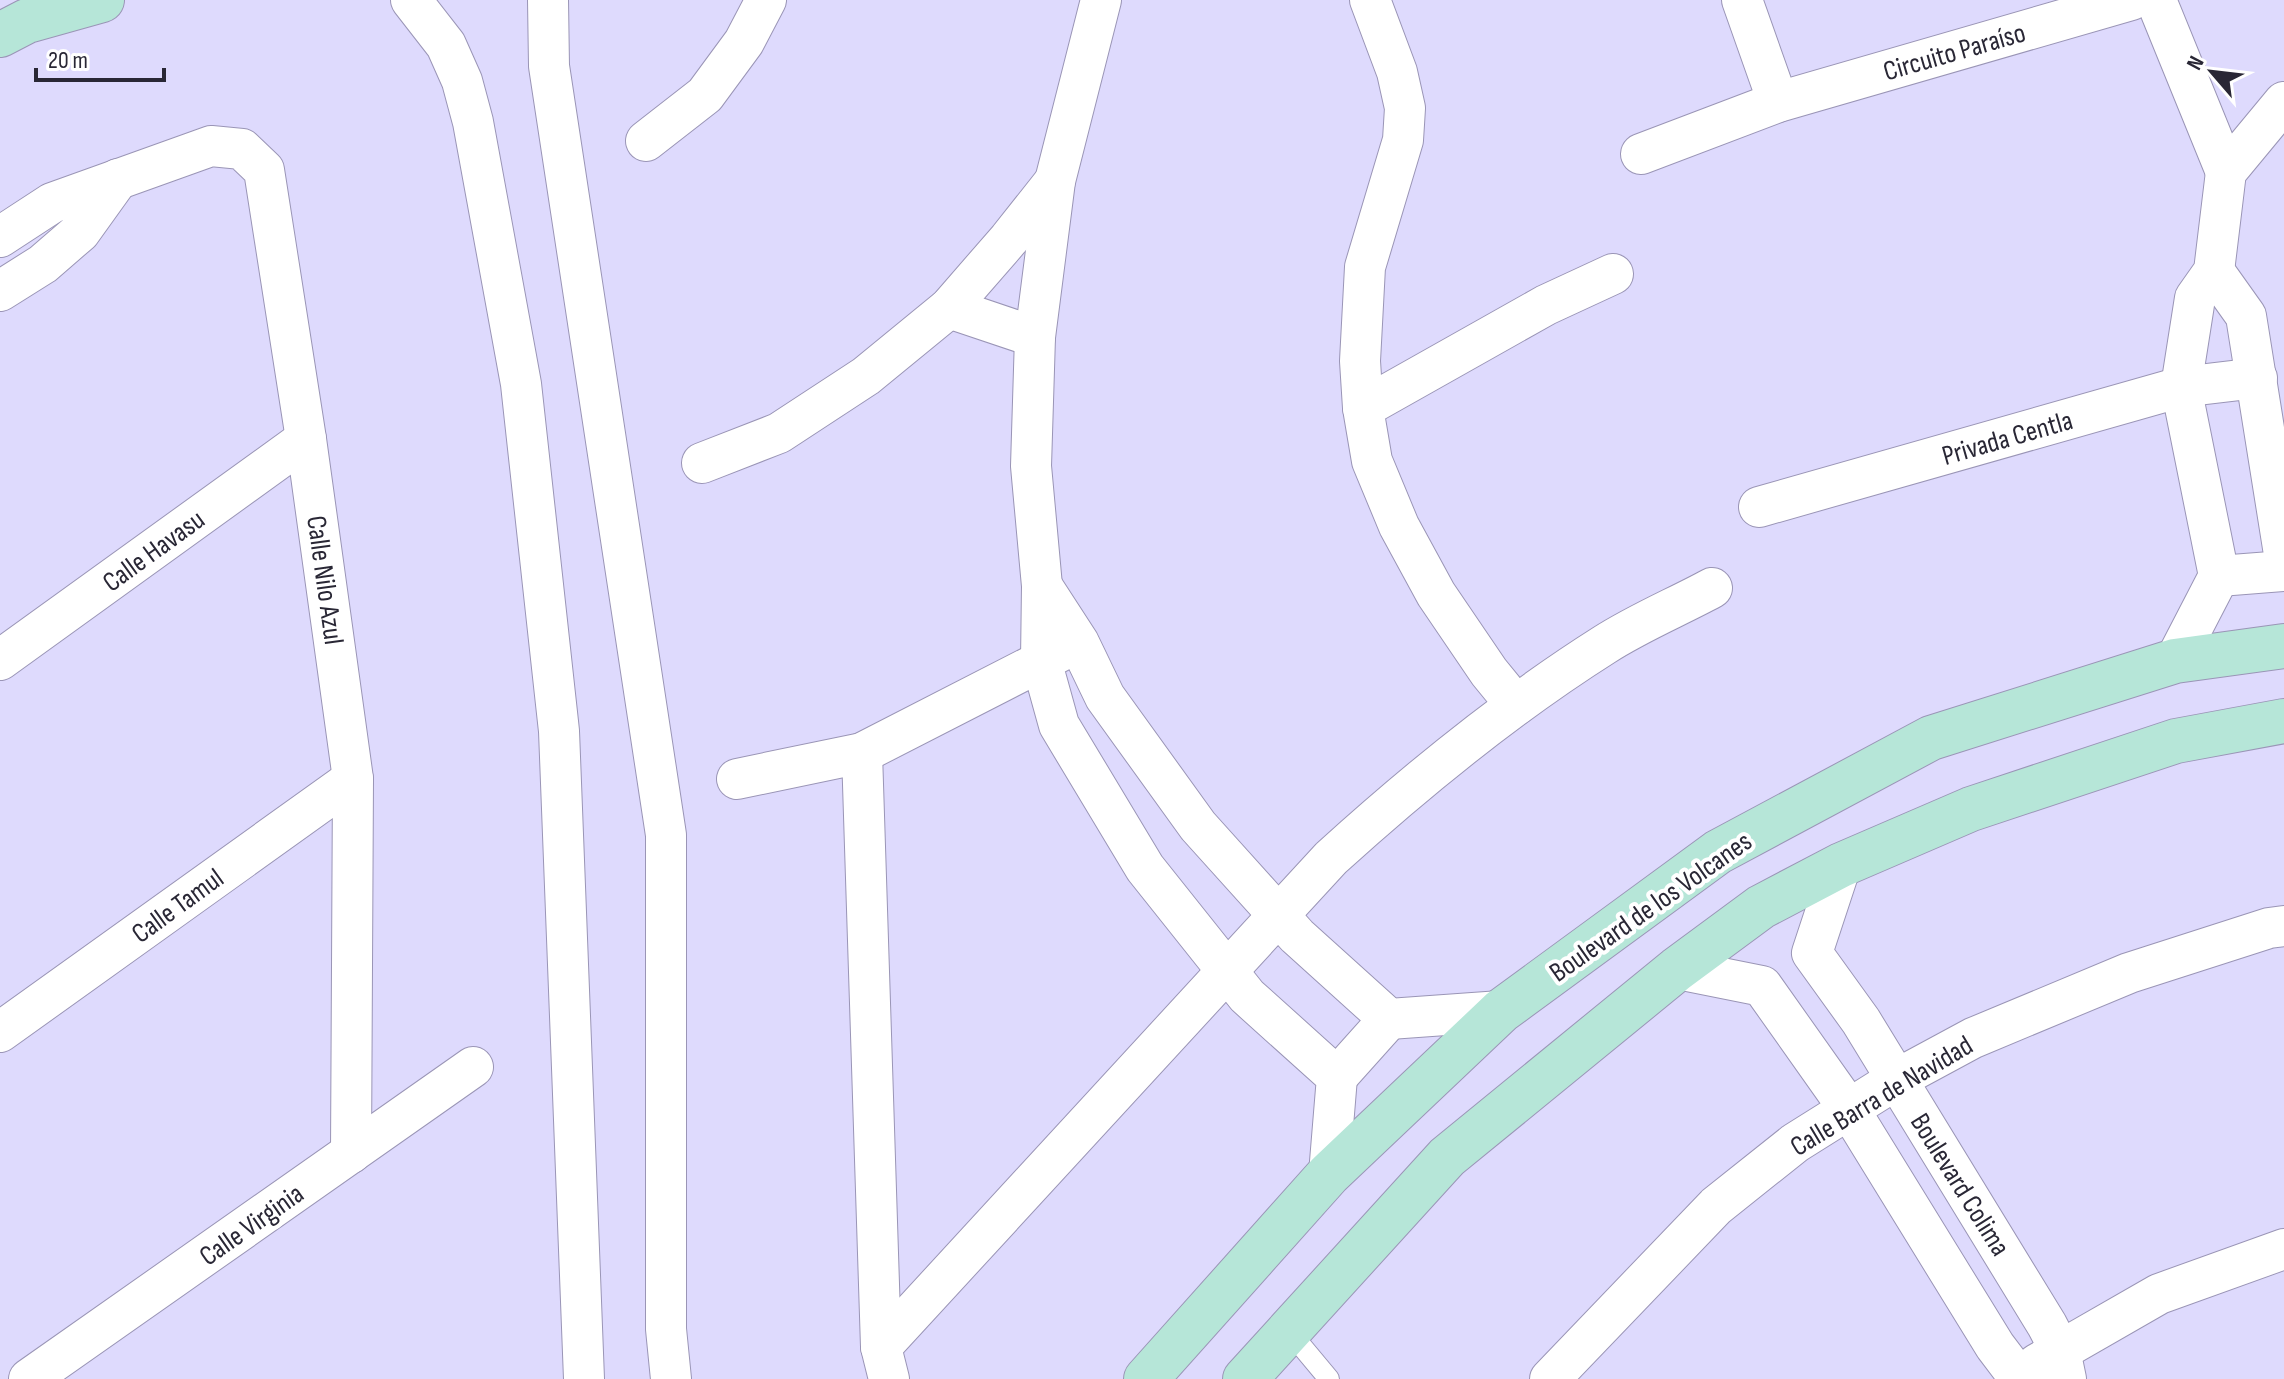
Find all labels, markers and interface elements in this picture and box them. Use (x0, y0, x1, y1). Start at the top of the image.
street label: Circuito Paraíso (1880, 16, 2029, 88)
scale bar (36, 32, 164, 82)
north arrow (2172, 32, 2252, 112)
text: 20 m (48, 46, 88, 75)
text: N (2181, 52, 2210, 75)
street label: Privada Centla (1938, 404, 2077, 473)
street label: Calle Havasu (97, 503, 211, 599)
street label: Calle Nilo Azul (299, 514, 350, 647)
street label: Boulevard de los Volcanes (1543, 825, 1758, 989)
street label: Calle Tamul (126, 862, 230, 950)
street label: Calle Barra de Navidad (1785, 1029, 1979, 1164)
street label: Boulevard Colima (1903, 1107, 2017, 1262)
street label: Calle Virginia (193, 1177, 310, 1273)

